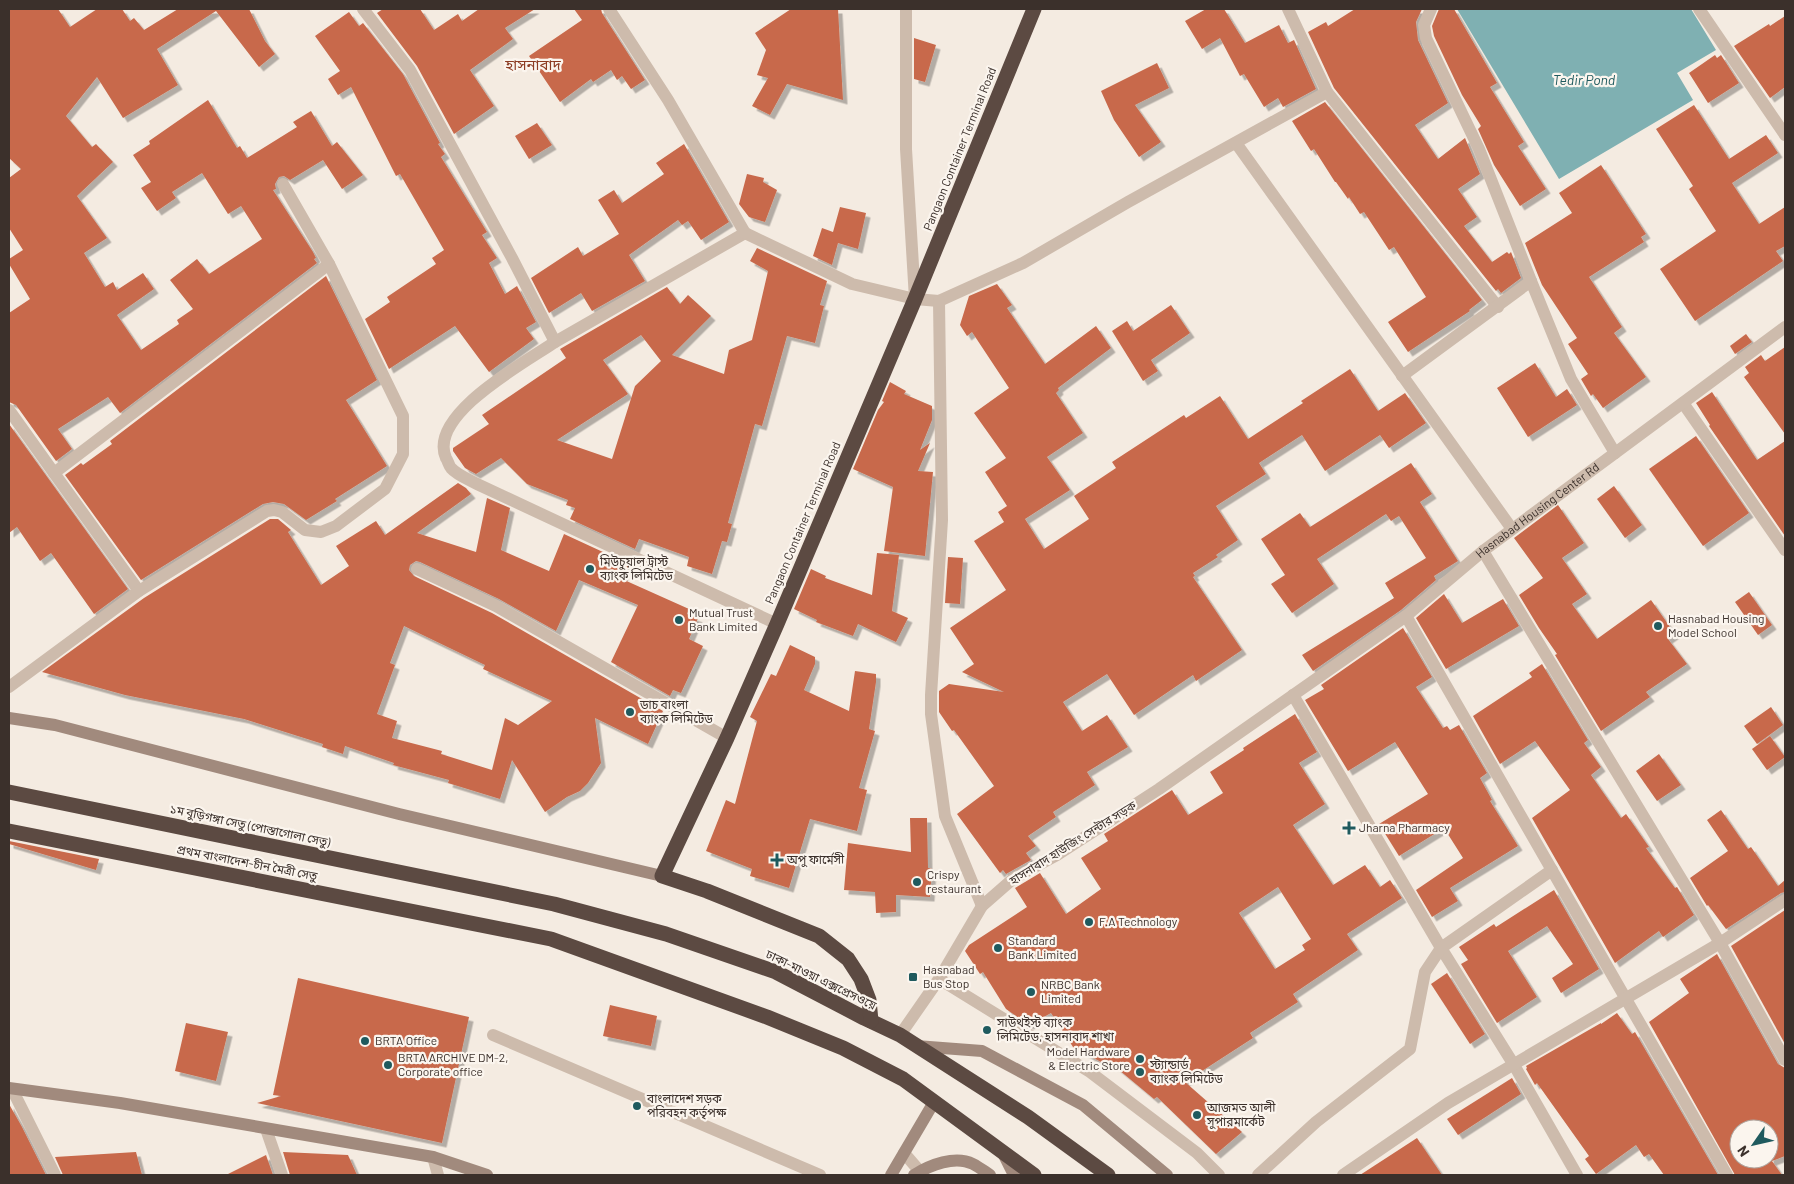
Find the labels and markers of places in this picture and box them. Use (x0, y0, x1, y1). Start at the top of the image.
place label: মিউচুয়াল ট্রাস্ট ব্যাংক লিমিটেড (599, 554, 673, 582)
marker: মিউচুয়াল ট্রাস্ট ব্যাংক লিমিটেড (584, 563, 596, 575)
place label: Mutual Trust Bank Limited (689, 605, 757, 633)
place label: Hasnabad Housing Model School (1668, 611, 1765, 639)
marker: Mutual Trust Bank Limited (673, 614, 685, 626)
marker: Hasnabad Housing Model School (1652, 620, 1664, 632)
place label: ডাচ বাংলা ব্যাংক লিমিটেড (639, 697, 713, 725)
marker: ডাচ বাংলা ব্যাংক লিমিটেড (624, 706, 636, 718)
place label: Jharna Pharmacy (1359, 820, 1450, 834)
marker: Jharna Pharmacy (1343, 822, 1355, 834)
place label: অপু ফার্মেসী (786, 852, 845, 868)
marker: অপু ফার্মেসী (771, 854, 783, 866)
place label: Crispy restaurant (927, 867, 982, 895)
marker: Crispy restaurant (911, 876, 923, 888)
place label: F.A Technology (1099, 914, 1178, 928)
marker: F.A Technology (1083, 916, 1095, 928)
place label: Standard Bank Limited (1008, 933, 1076, 961)
marker: Standard Bank Limited (992, 942, 1004, 954)
place label: Hasnabad Bus Stop (923, 962, 975, 990)
marker: Hasnabad Bus Stop (907, 971, 919, 983)
place label: NRBC Bank Limited (1041, 977, 1100, 1005)
marker: NRBC Bank Limited (1025, 986, 1037, 998)
place label: সাউথইস্ট ব্যাংক লিমিটেড, হাসনাবাদ শাখা (996, 1015, 1115, 1043)
marker: সাউথইস্ট ব্যাংক লিমিটেড, হাসনাবাদ শাখা (981, 1024, 993, 1036)
place label: BRTA Office (375, 1033, 437, 1047)
marker: BRTA Office (359, 1035, 371, 1047)
place label: Model Hardware & Electric Store (1047, 1044, 1130, 1072)
place label: BRTA ARCHIVE DM-2, Corporate office (398, 1050, 508, 1078)
marker: Model Hardware & Electric Store (1134, 1053, 1146, 1065)
place label: স্ট্যান্ডার্ড ব্যাংক লিমিটেড (1149, 1057, 1223, 1085)
marker: BRTA ARCHIVE DM-2, Corporate office (382, 1059, 394, 1071)
marker: স্ট্যান্ডার্ড ব্যাংক লিমিটেড (1134, 1066, 1146, 1078)
place label: বাংলাদেশ সড়ক পরিবহন কর্তৃপক্ষ (646, 1091, 727, 1120)
marker: বাংলাদেশ সড়ক পরিবহন কর্তৃপক্ষ (631, 1100, 643, 1112)
place label: আজমত আলী সুপারমার্কেট (1206, 1100, 1276, 1130)
marker: আজমত আলী সুপারমার্কেট (1191, 1109, 1203, 1121)

